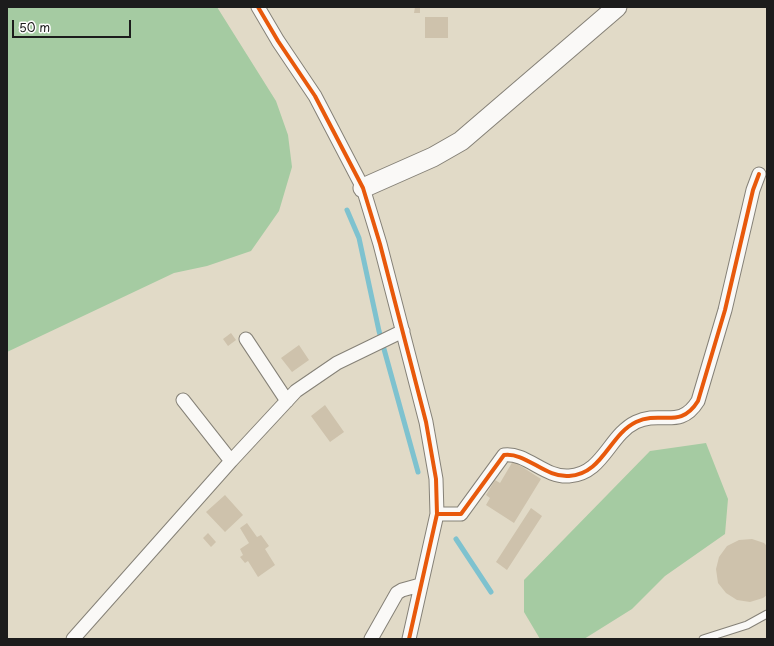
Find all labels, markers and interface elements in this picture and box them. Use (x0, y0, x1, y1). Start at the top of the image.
scale bar (14, 12, 133, 38)
text: 50 m (19, 18, 50, 36)

